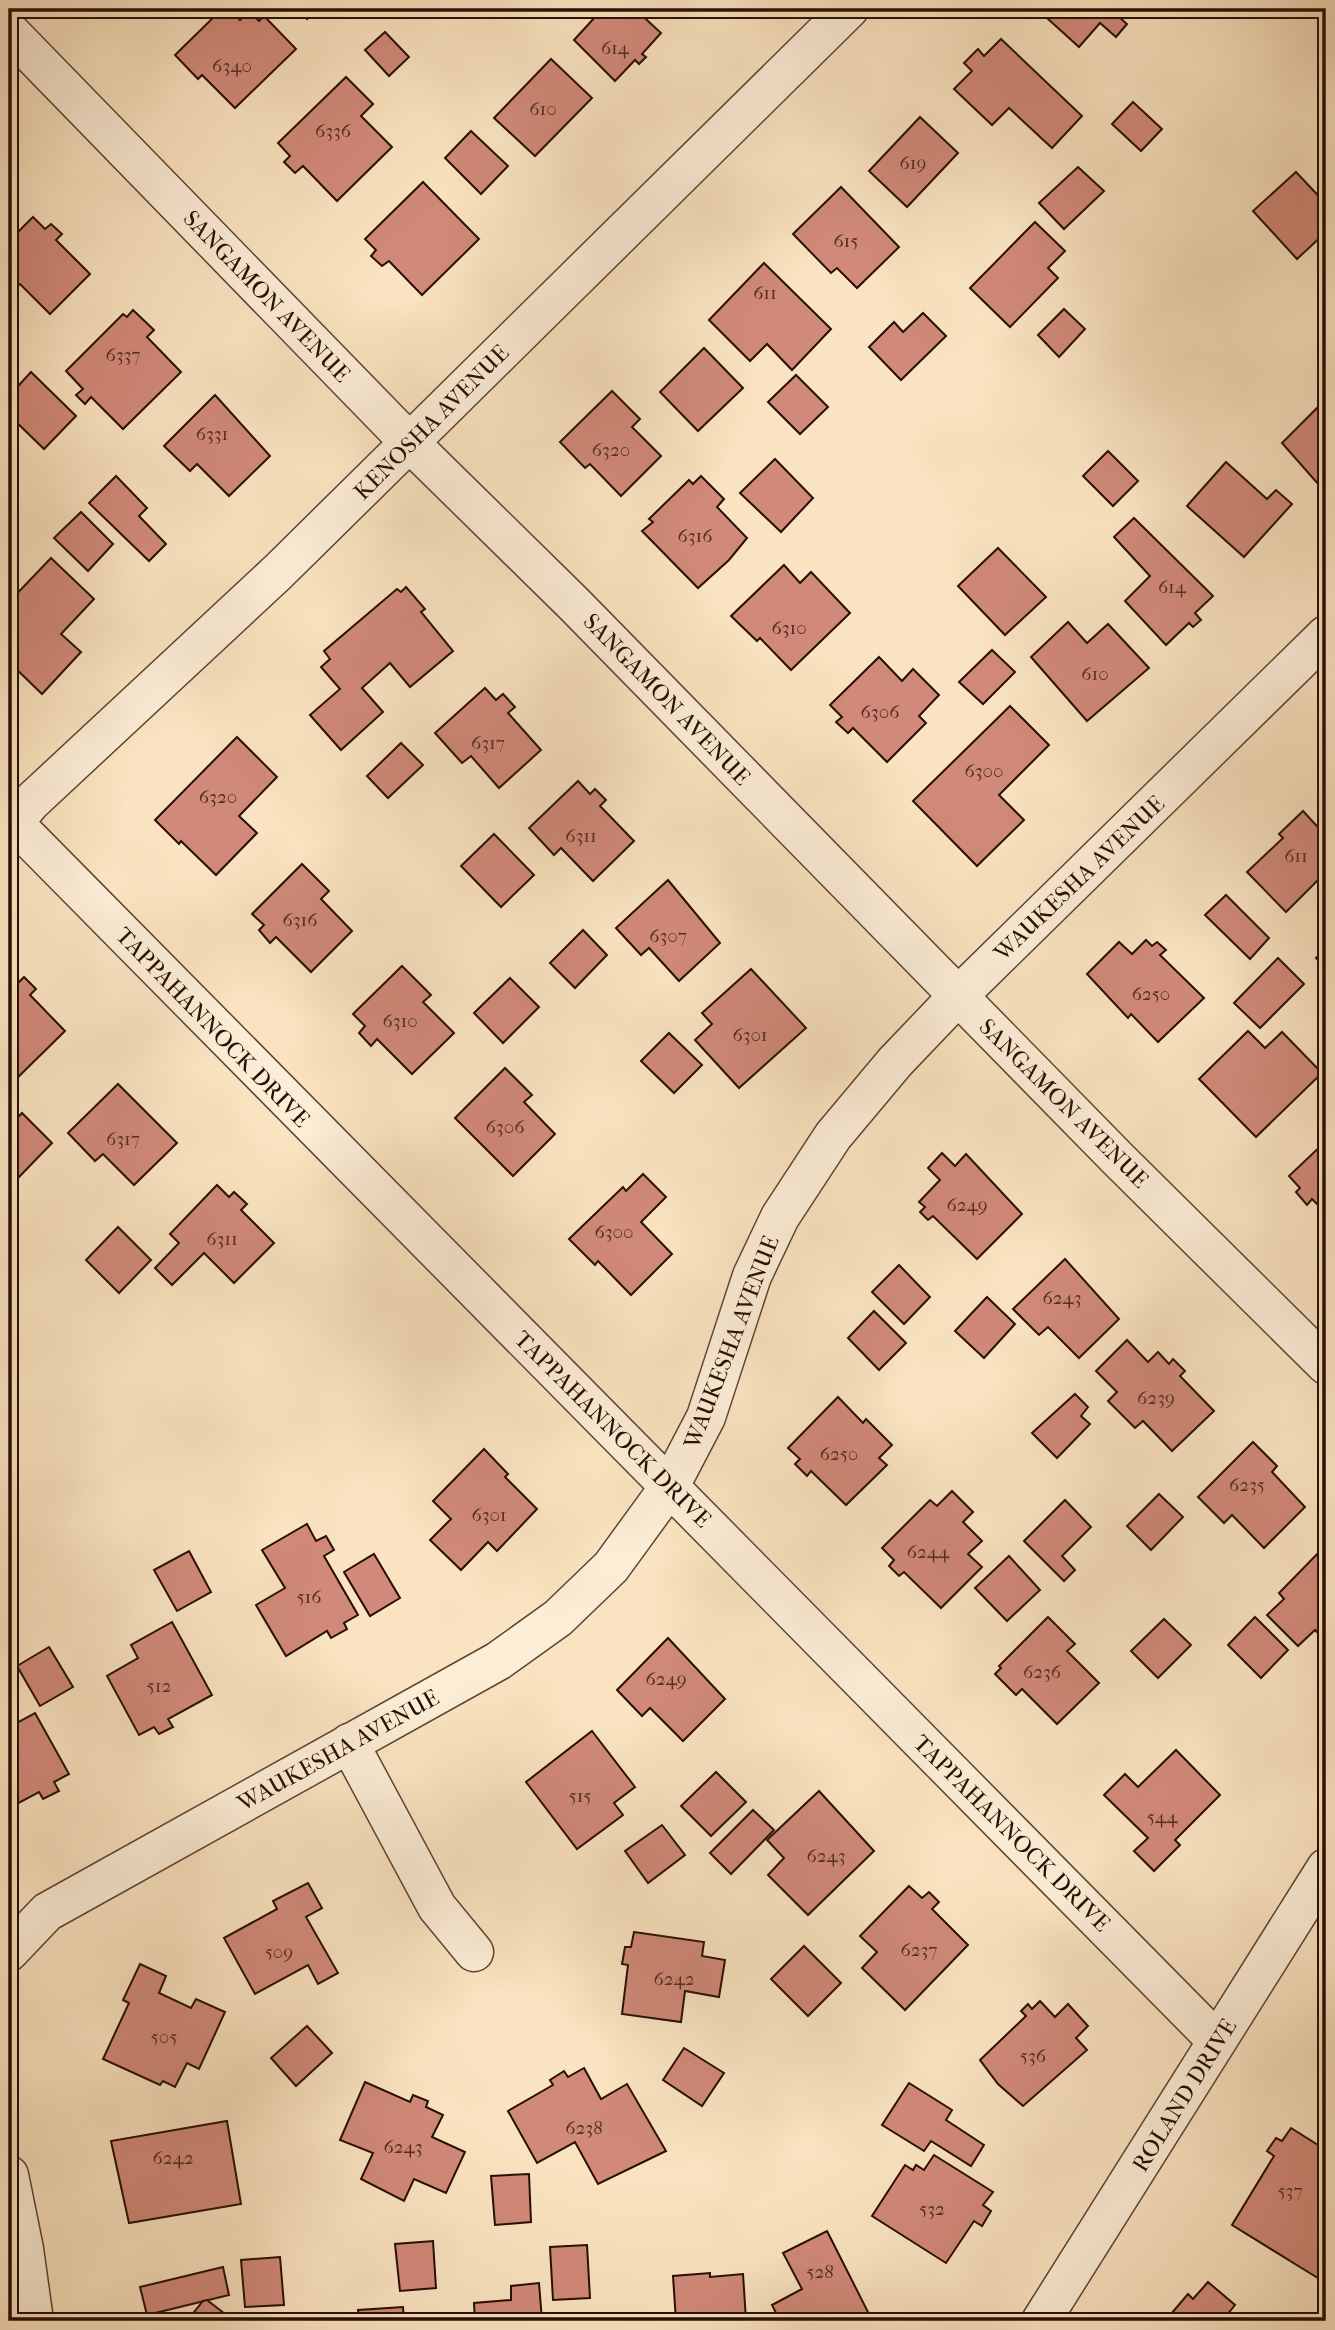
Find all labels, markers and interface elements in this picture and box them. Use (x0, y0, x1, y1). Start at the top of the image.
house number: 614 (601, 37, 630, 59)
house number: 6340 (212, 55, 252, 77)
house number: 610 (529, 98, 557, 120)
house number: 6336 (315, 120, 352, 142)
house number: 619 (900, 152, 926, 174)
street label: SANGAMON AVENUE (178, 205, 356, 388)
house number: 615 (833, 230, 859, 252)
house number: 611 (753, 282, 777, 304)
street label: KENOSHA AVENUE (348, 339, 514, 505)
house number: 6337 (105, 344, 141, 366)
house number: 6331 (196, 423, 228, 445)
house number: 6320 (592, 439, 630, 461)
house number: 6316 (677, 525, 713, 547)
house number: 614 (1158, 576, 1187, 598)
street label: SANGAMON AVENUE (578, 608, 756, 791)
house number: 6310 (771, 617, 807, 639)
house number: 610 (1081, 663, 1109, 685)
house number: 6306 (861, 701, 900, 723)
house number: 6317 (471, 732, 505, 754)
house number: 6300 (964, 760, 1004, 782)
house number: 6320 (199, 786, 237, 808)
street label: WAUKESHA AVENUE (988, 790, 1170, 967)
house number: 6311 (565, 825, 597, 847)
house number: 611 (1284, 845, 1308, 867)
house number: 6316 (282, 909, 318, 931)
street label: TAPPAHANNOCK DRIVE (110, 922, 315, 1133)
house number: 6307 (649, 925, 687, 947)
house number: 6250 (1132, 983, 1170, 1005)
house number: 6310 (382, 1010, 418, 1032)
street label: SANGAMON AVENUE (973, 1013, 1154, 1194)
house number: 6301 (732, 1024, 768, 1046)
house number: 6306 (486, 1116, 525, 1138)
house number: 6317 (106, 1128, 140, 1150)
house number: 6249 (946, 1194, 988, 1216)
house number: 6300 (594, 1221, 634, 1243)
house number: 6311 (206, 1228, 238, 1250)
street label: WAUKESHA AVENUE (678, 1232, 785, 1453)
house number: 6243 (1042, 1287, 1082, 1309)
street label: TAPPAHANNOCK DRIVE (509, 1325, 717, 1533)
house number: 6239 (1137, 1387, 1175, 1409)
house number: 6250 (820, 1443, 858, 1465)
house number: 6235 (1229, 1474, 1265, 1496)
house number: 6301 (471, 1504, 507, 1526)
house number: 6244 (907, 1541, 950, 1563)
house number: 516 (296, 1586, 322, 1608)
house number: 6236 (1023, 1661, 1062, 1683)
house number: 6249 (645, 1668, 687, 1690)
house number: 512 (147, 1675, 172, 1697)
street label: WAUKESHA AVENUE (232, 1684, 444, 1818)
street label: TAPPAHANNOCK DRIVE (908, 1729, 1116, 1937)
house number: 515 (568, 1785, 592, 1807)
house number: 544 (1147, 1806, 1178, 1828)
house number: 6243 (806, 1845, 846, 1867)
house number: 6237 (900, 1939, 938, 1961)
house number: 509 (265, 1941, 293, 1963)
house number: 6242 (653, 1968, 695, 1990)
street label: ROLAND DRIVE (1127, 2014, 1242, 2177)
house number: 505 (151, 2026, 177, 2048)
house number: 536 (1020, 2045, 1047, 2067)
house number: 6238 (565, 2117, 603, 2139)
house number: 6243 (383, 2136, 423, 2158)
house number: 6242 (152, 2147, 194, 2169)
house number: 537 (1277, 2180, 1303, 2202)
house number: 532 (919, 2198, 945, 2220)
house number: 528 (806, 2261, 834, 2283)

